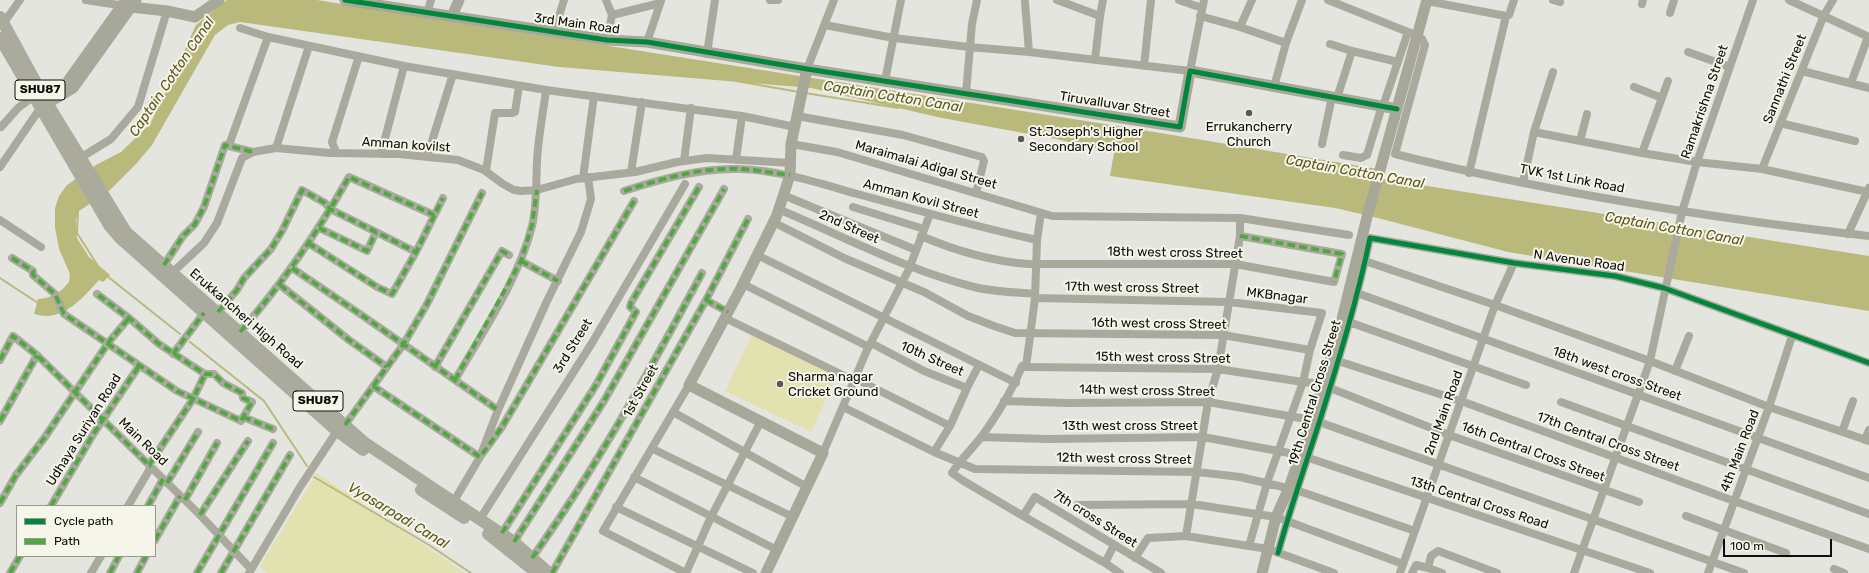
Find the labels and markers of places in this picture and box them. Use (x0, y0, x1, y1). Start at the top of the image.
marker: Errukancherry Church (1244, 108, 1254, 118)
place label: Errukancherry Church (1206, 119, 1292, 150)
place label: St.Joseph's Higher Secondary School (1029, 124, 1143, 155)
marker: St.Joseph's Higher Secondary School (1016, 134, 1026, 144)
place label: Sharma nagar Cricket Ground (788, 369, 878, 400)
marker: Sharma nagar Cricket Ground (775, 379, 785, 389)

